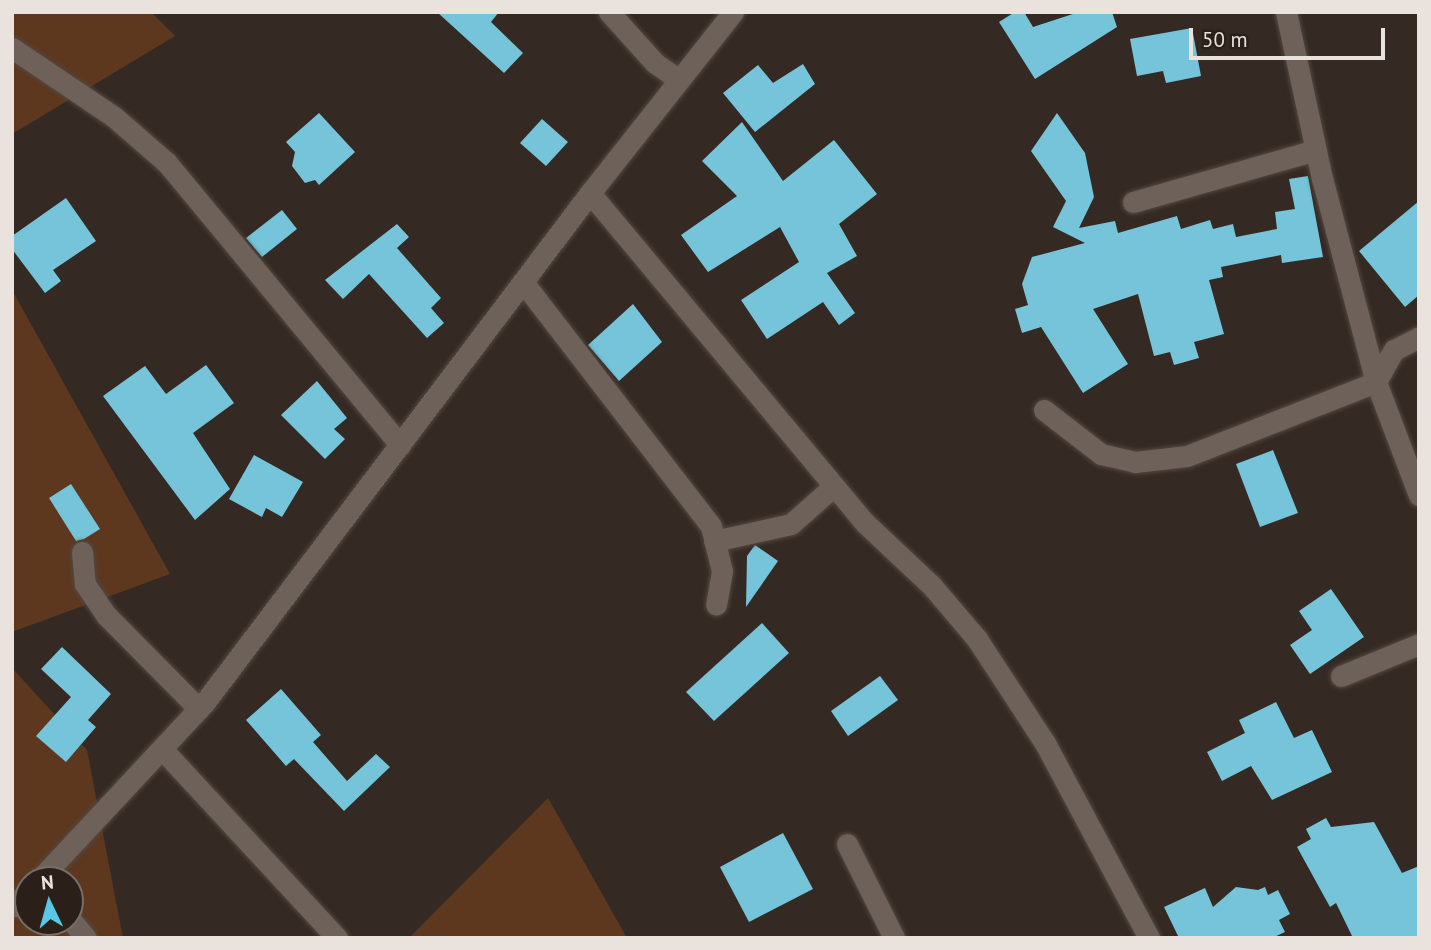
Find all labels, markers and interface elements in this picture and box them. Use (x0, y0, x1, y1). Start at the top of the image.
scale bar (1193, 14, 1389, 58)
text: 50 m (1202, 26, 1248, 53)
north arrow (14, 866, 84, 936)
text: N (40, 870, 55, 895)

